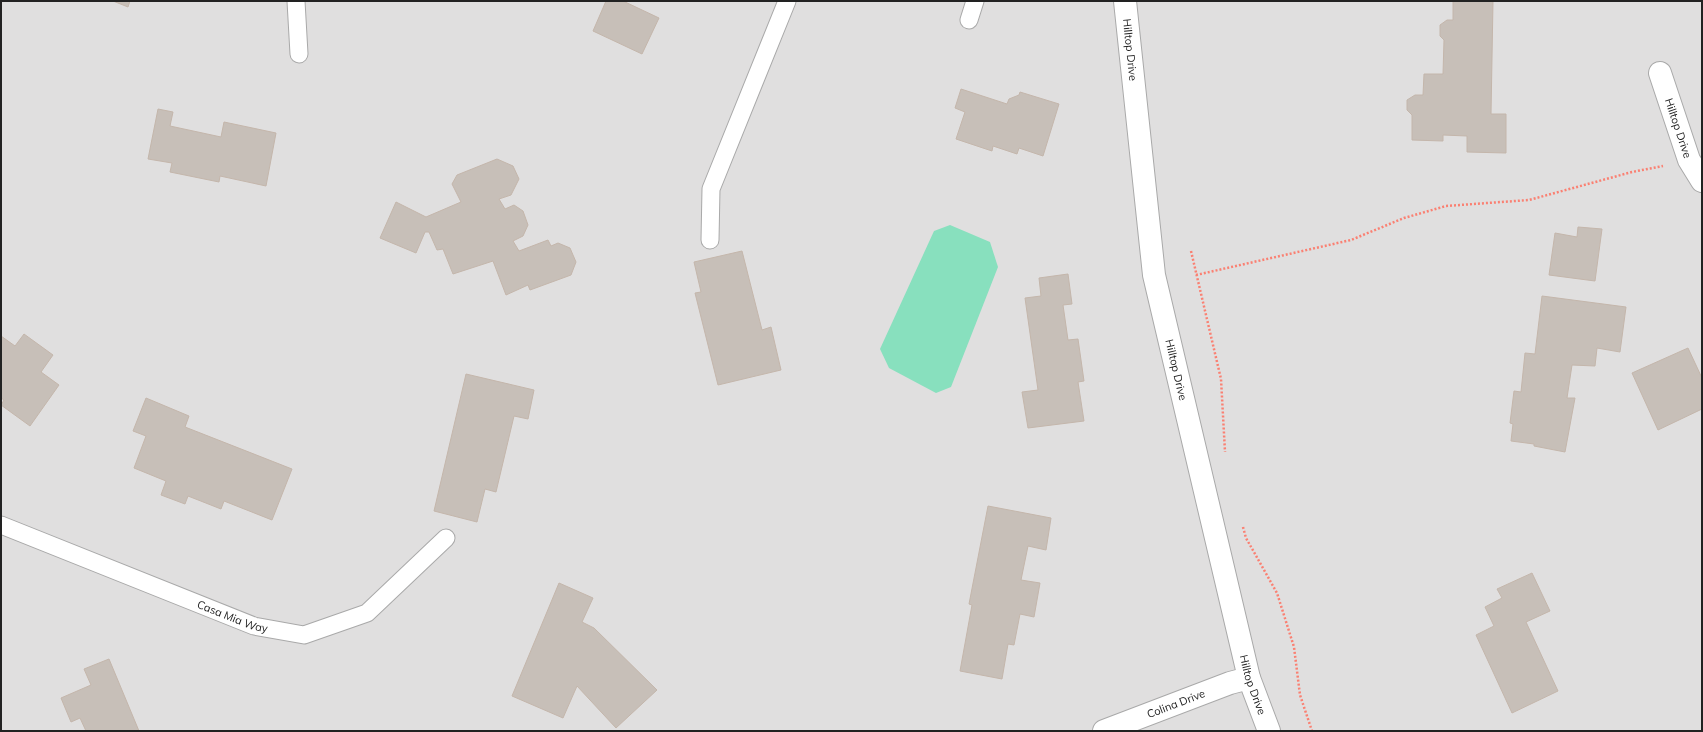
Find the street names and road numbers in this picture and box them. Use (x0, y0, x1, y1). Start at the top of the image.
street label: Hilltop Drive (1120, 18, 1140, 82)
street label: Hilltop Drive (1662, 96, 1695, 160)
street label: Hilltop Drive (1162, 338, 1190, 402)
street label: Casa Mia Way (195, 597, 269, 635)
street label: Hilltop Drive (1237, 653, 1269, 717)
street label: Colina Drive (1145, 686, 1207, 721)

